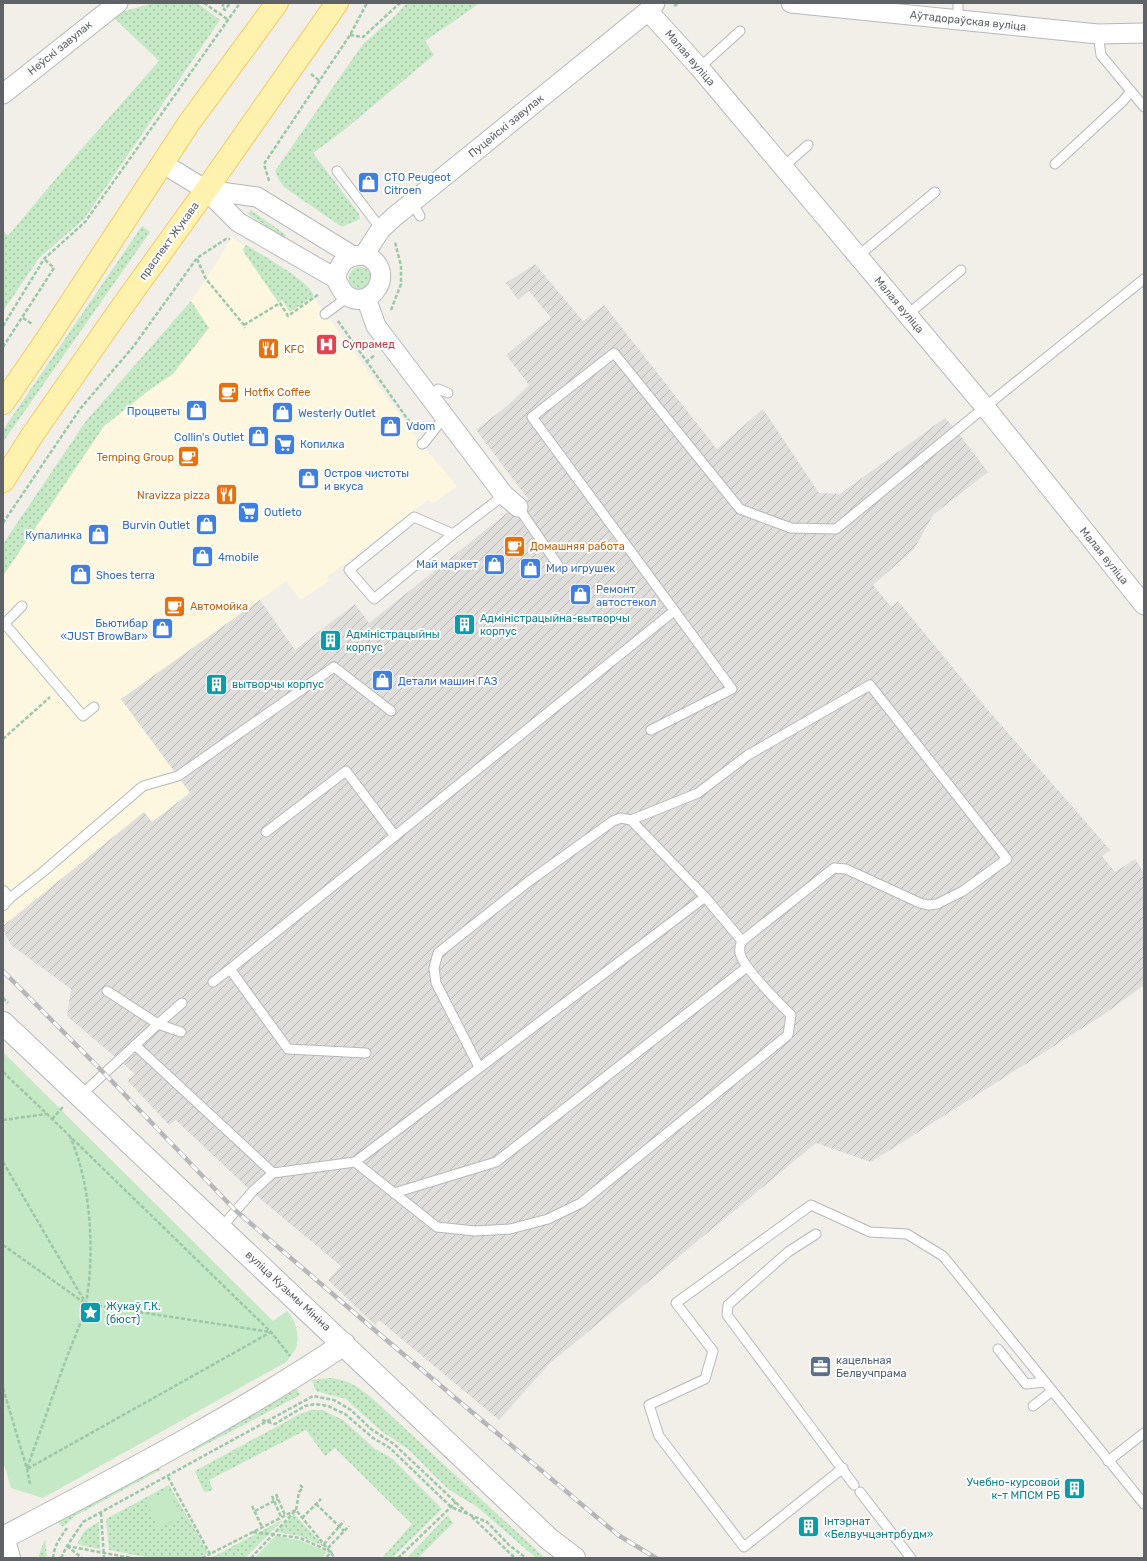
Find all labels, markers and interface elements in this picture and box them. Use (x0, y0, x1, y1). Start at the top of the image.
street label: Аўтадораўская вуліца (909, 8, 1027, 34)
street label: Неўскі завулак (25, 18, 95, 78)
street label: Малая вуліца (662, 27, 718, 89)
street label: Пуцейскі завулак (466, 92, 546, 160)
shop icon: СТО Peugeot Citroen (356, 170, 382, 196)
place label: СТО Peugeot Citroen (384, 171, 452, 197)
street label: праспект Жукава (136, 199, 202, 283)
street label: Малая вуліца (872, 274, 926, 336)
hospital icon: Супрамед (314, 331, 340, 357)
restaurant icon: KFC (255, 336, 281, 362)
place label: Супрамед (342, 338, 395, 351)
place label: KFC (284, 343, 304, 356)
cafe icon: Hotfix Coffee (215, 379, 241, 405)
place label: Hotfix Coffee (244, 386, 310, 399)
shop icon: Процветы (183, 398, 209, 424)
shop icon: Westerly Outlet (269, 400, 295, 426)
place label: Процветы (127, 405, 180, 418)
place label: Westerly Outlet (298, 407, 376, 420)
shop icon: Vdom (378, 413, 404, 439)
place label: Vdom (406, 420, 435, 433)
shop icon: Collin's Outlet (246, 424, 272, 450)
place label: Collin's Outlet (174, 431, 245, 444)
supermarket icon: Копилка (272, 431, 298, 457)
place label: Копилка (300, 438, 345, 451)
cafe icon: Temping Group (176, 444, 202, 470)
place label: Temping Group (97, 451, 174, 464)
shop icon: Остров чистоты и вкуса (296, 466, 322, 492)
place label: Остров чистоты и вкуса (324, 467, 409, 493)
restaurant icon: Nravizza pizza (213, 482, 239, 508)
place label: Nravizza pizza (137, 489, 210, 502)
supermarket icon: Outleto (235, 499, 261, 525)
place label: Outleto (264, 506, 302, 519)
shop icon: Burvin Outlet (193, 512, 219, 538)
place label: Burvin Outlet (122, 519, 191, 532)
shop icon: Купалинка (85, 522, 111, 548)
street label: Малая вуліца (1077, 525, 1131, 587)
place label: Купалинка (25, 529, 82, 542)
cafe icon: Домашняя работа (502, 533, 528, 559)
place label: Домашняя работа (530, 540, 625, 553)
shop icon: 4mobile (190, 544, 216, 570)
place label: 4mobile (218, 551, 259, 564)
shop icon: Май маркет (481, 551, 507, 577)
shop icon: Мир игрушек (517, 555, 543, 581)
place label: Май маркет (416, 558, 478, 571)
shop icon: Shoes terra (67, 562, 93, 588)
place label: Мир игрушек (546, 562, 615, 575)
place label: Shoes terra (96, 569, 155, 582)
shop icon: Ремонт автостекол (568, 582, 594, 608)
place label: Ремонт автостекол (596, 583, 656, 609)
cafe icon: Автомойка (162, 593, 188, 619)
place label: Автомойка (190, 600, 248, 613)
building icon: Адміністрацыйна-вытворчы корпус (452, 611, 478, 637)
place label: Адміністрацыйна-вытворчы корпус (480, 612, 630, 638)
shop icon: Бьютибар «JUST BrowBar» (150, 616, 176, 642)
place label: Бьютибар «JUST BrowBar» (60, 617, 148, 643)
building icon: Адміністрацыйны корпус (317, 627, 343, 653)
place label: Адміністрацыйны корпус (346, 628, 440, 654)
shop icon: Детали машин ГАЗ (370, 668, 396, 694)
building icon: вытворчы корпус (203, 671, 229, 697)
place label: Детали машин ГАЗ (398, 675, 498, 688)
place label: вытворчы корпус (232, 678, 324, 691)
street label: вуліца Кузьмы Мініна (243, 1248, 333, 1334)
place icon: Жукаў Г.К. (бюст) (77, 1299, 103, 1325)
place label: Жукаў Г.К. (бюст) (106, 1300, 161, 1326)
office icon: кацельная Белвучпрама (808, 1353, 834, 1379)
place label: кацельная Белвучпрама (836, 1354, 907, 1380)
building icon: Учебно-курсовой к-т МПСМ РБ (1062, 1475, 1088, 1501)
place label: Учебно-курсовой к-т МПСМ РБ (967, 1476, 1060, 1502)
building icon: Інтэрнат «Белвучцэнтрбудм» (796, 1514, 822, 1540)
place label: Інтэрнат «Белвучцэнтрбудм» (824, 1515, 934, 1541)

